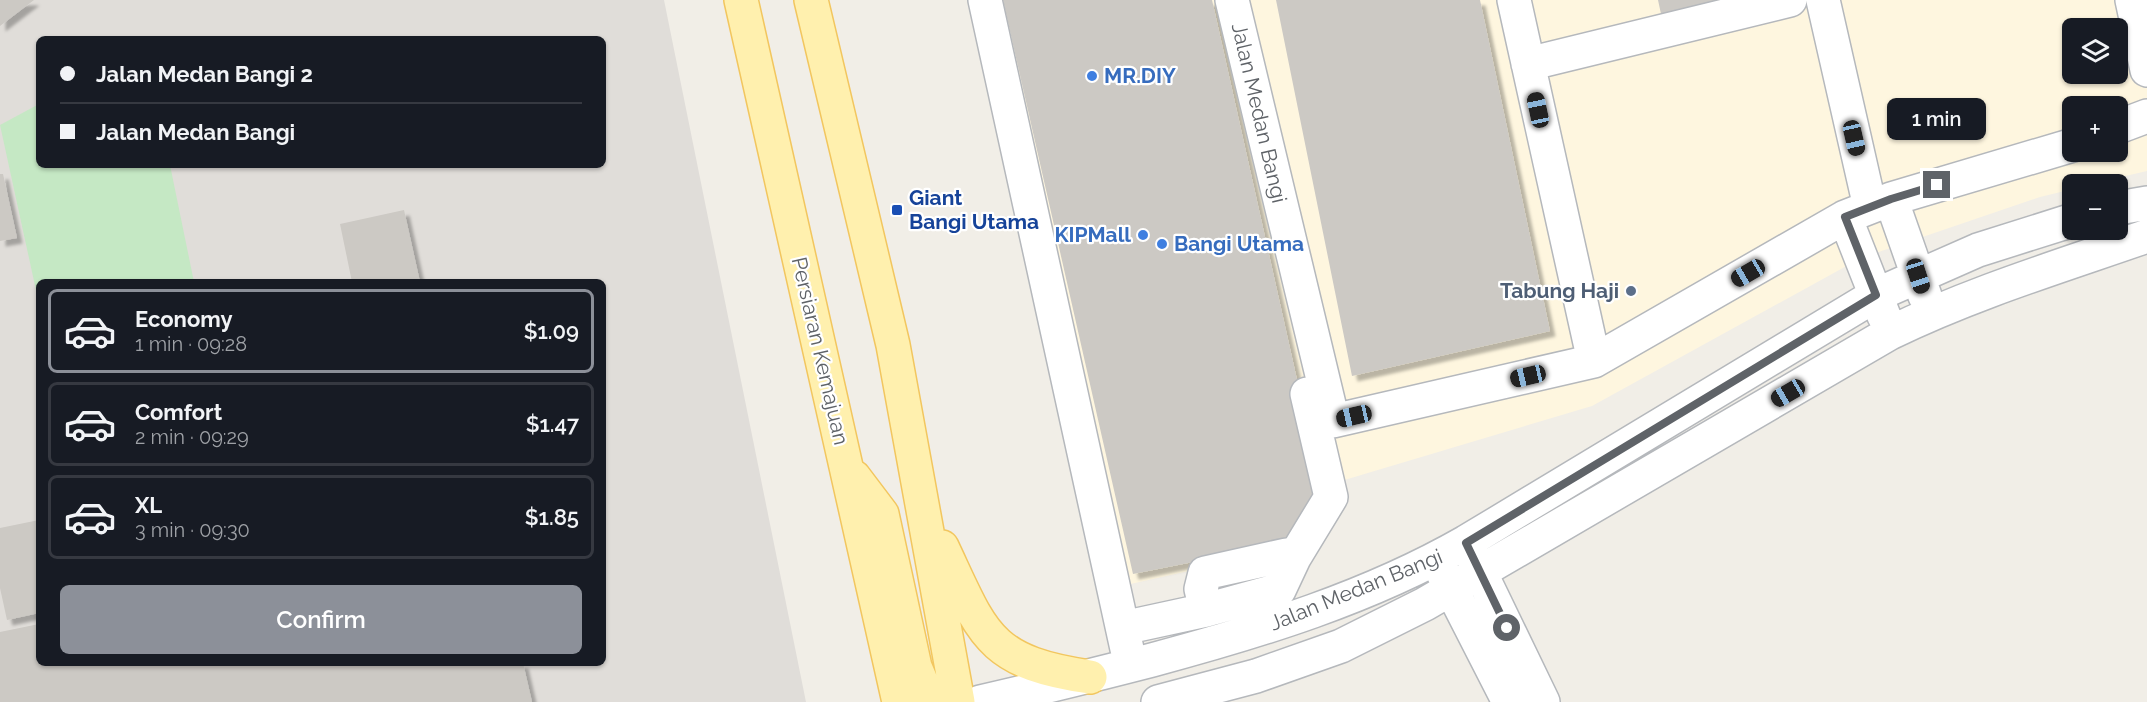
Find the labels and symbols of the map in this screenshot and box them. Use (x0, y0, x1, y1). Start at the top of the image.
street label: Jalan Medan Bangi (1227, 20, 1292, 205)
place label: MR.DIY (1104, 63, 1176, 88)
marker: MR.DIY (1085, 69, 1099, 83)
car (1525, 91, 1551, 129)
callout: 1 min (1888, 98, 1986, 140)
car (1841, 118, 1867, 158)
route end (1923, 171, 1950, 198)
place label: Giant Bangi Utama (909, 185, 1039, 234)
marker: Giant Bangi Utama (890, 203, 904, 217)
place label: KIPMall (1054, 222, 1131, 247)
marker: KIPMall (1136, 228, 1150, 242)
place label: Bangi Utama (1174, 231, 1304, 256)
marker: Bangi Utama (1155, 237, 1169, 251)
street label: Persiaran Kemajuan (787, 255, 854, 447)
car (1728, 256, 1768, 290)
car (1904, 256, 1932, 296)
place label: Tabung Haji (1500, 278, 1619, 303)
marker: Tabung Haji (1624, 284, 1638, 298)
car (1508, 363, 1548, 389)
car (1768, 376, 1808, 410)
car (1334, 403, 1374, 429)
street label: Jalan Medan Bangi (1266, 543, 1446, 636)
route start (1493, 614, 1520, 641)

